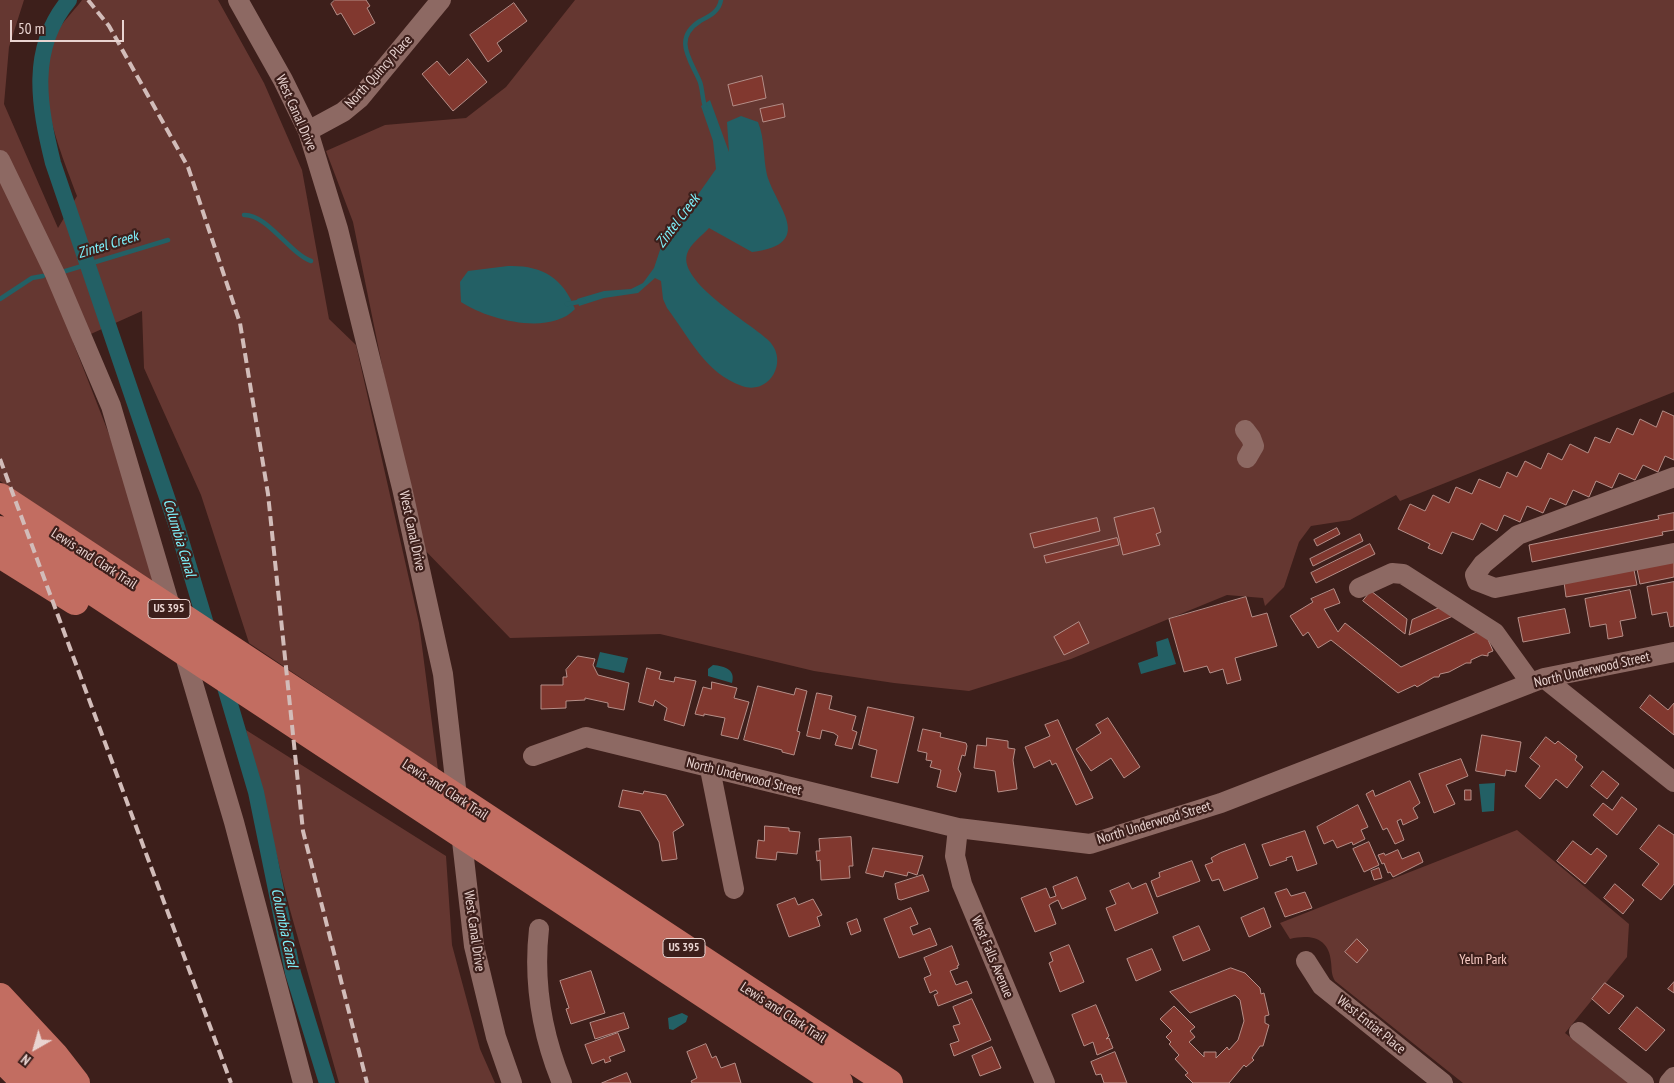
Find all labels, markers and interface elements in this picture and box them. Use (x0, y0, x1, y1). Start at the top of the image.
scale bar (12, 10, 126, 42)
text: 50 m (18, 19, 44, 38)
street label: North Quincy Place (342, 32, 416, 112)
street label: West Canal Drive (272, 72, 320, 154)
water label: Zintel Creek (652, 191, 704, 251)
water label: Zintel Creek (76, 227, 140, 263)
street label: West Canal Drive (395, 489, 429, 573)
water label: Columbia Canal (159, 497, 199, 579)
street label: Lewis and Clark Trail (48, 525, 140, 593)
road number: US 395 (148, 600, 190, 618)
street label: North Underwood Street (1533, 649, 1651, 691)
street label: North Underwood Street (685, 755, 803, 799)
street label: Lewis and Clark Trail (399, 756, 491, 824)
street label: North Underwood Street (1095, 798, 1213, 848)
water label: Columbia Canal (267, 887, 301, 969)
street label: West Canal Drive (460, 889, 488, 973)
street label: West Falls Avenue (967, 914, 1017, 1000)
road number: US 395 (663, 938, 705, 958)
park label: Yelm Park (1459, 952, 1507, 968)
street label: Lewis and Clark Trail (737, 979, 829, 1047)
street label: West Entiat Place (1333, 992, 1409, 1058)
north arrow (10, 1023, 60, 1073)
text: N (17, 1050, 34, 1069)

